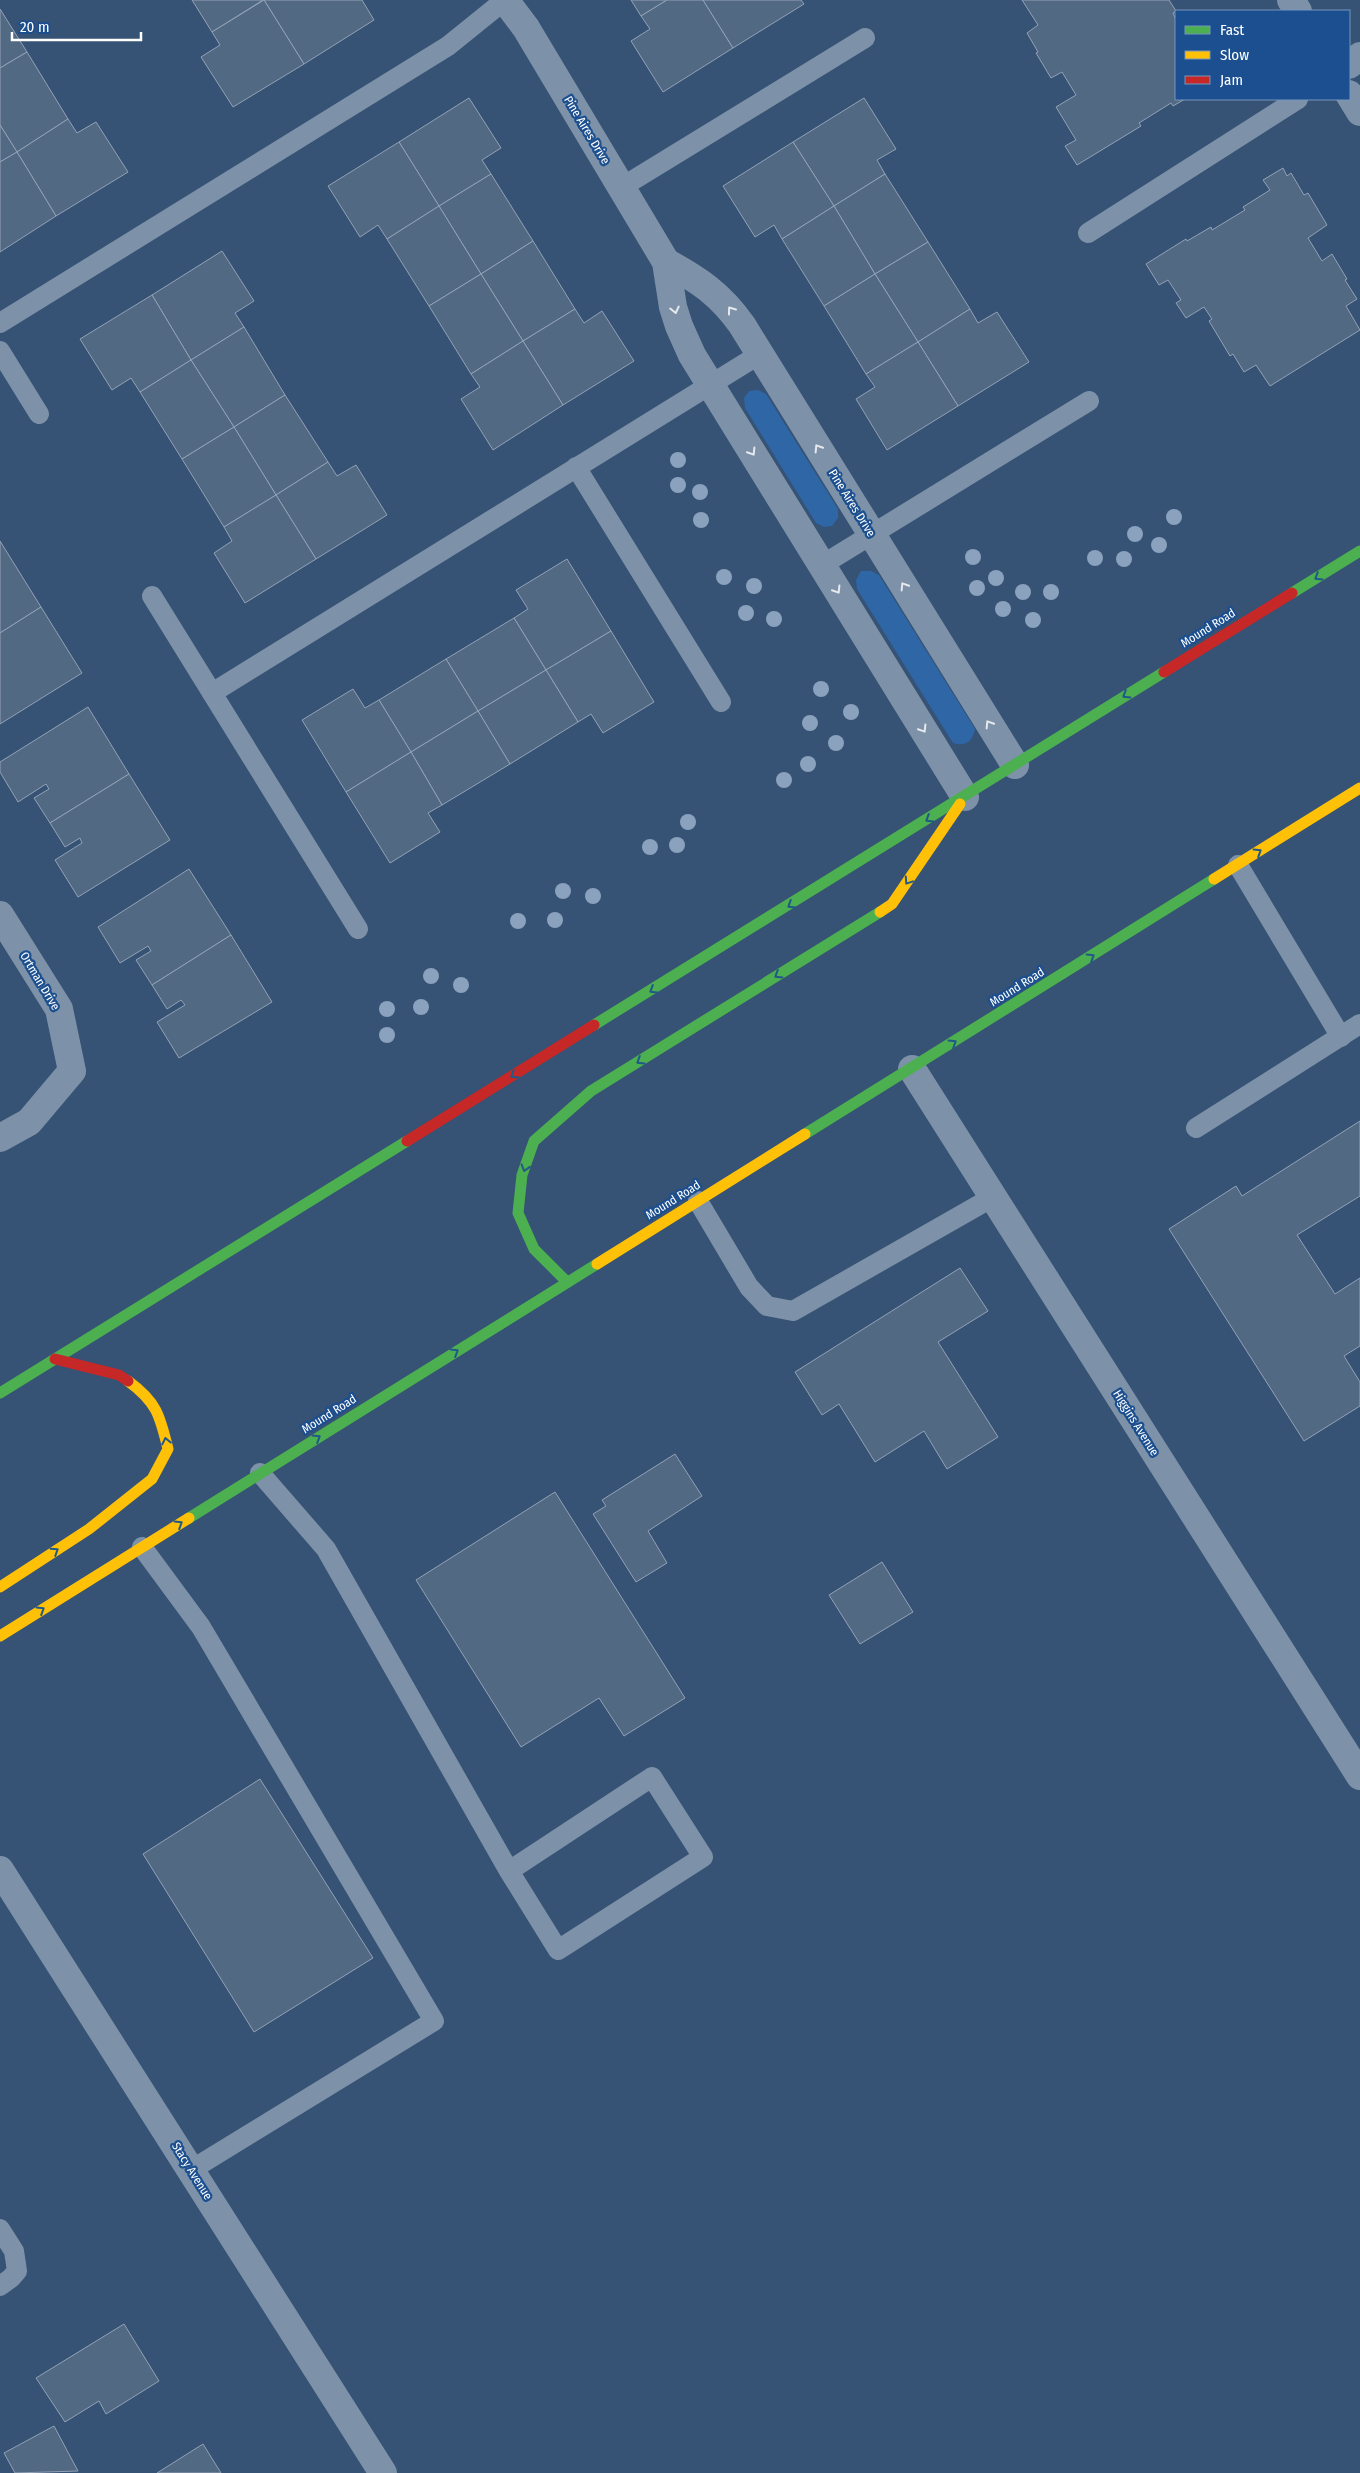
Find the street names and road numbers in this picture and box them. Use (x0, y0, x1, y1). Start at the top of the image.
street label: Pine Aires Drive (561, 93, 613, 167)
street label: Pine Aires Drive (826, 467, 878, 539)
street label: Mound Road (1178, 606, 1238, 650)
street label: Ortman Drive (17, 949, 63, 1013)
street label: Mound Road (987, 965, 1047, 1009)
street label: Mound Road (643, 1178, 703, 1222)
street label: Higgins Avenue (1110, 1388, 1162, 1459)
street label: Mound Road (299, 1392, 359, 1436)
street label: Stacy Avenue (169, 2140, 215, 2202)

